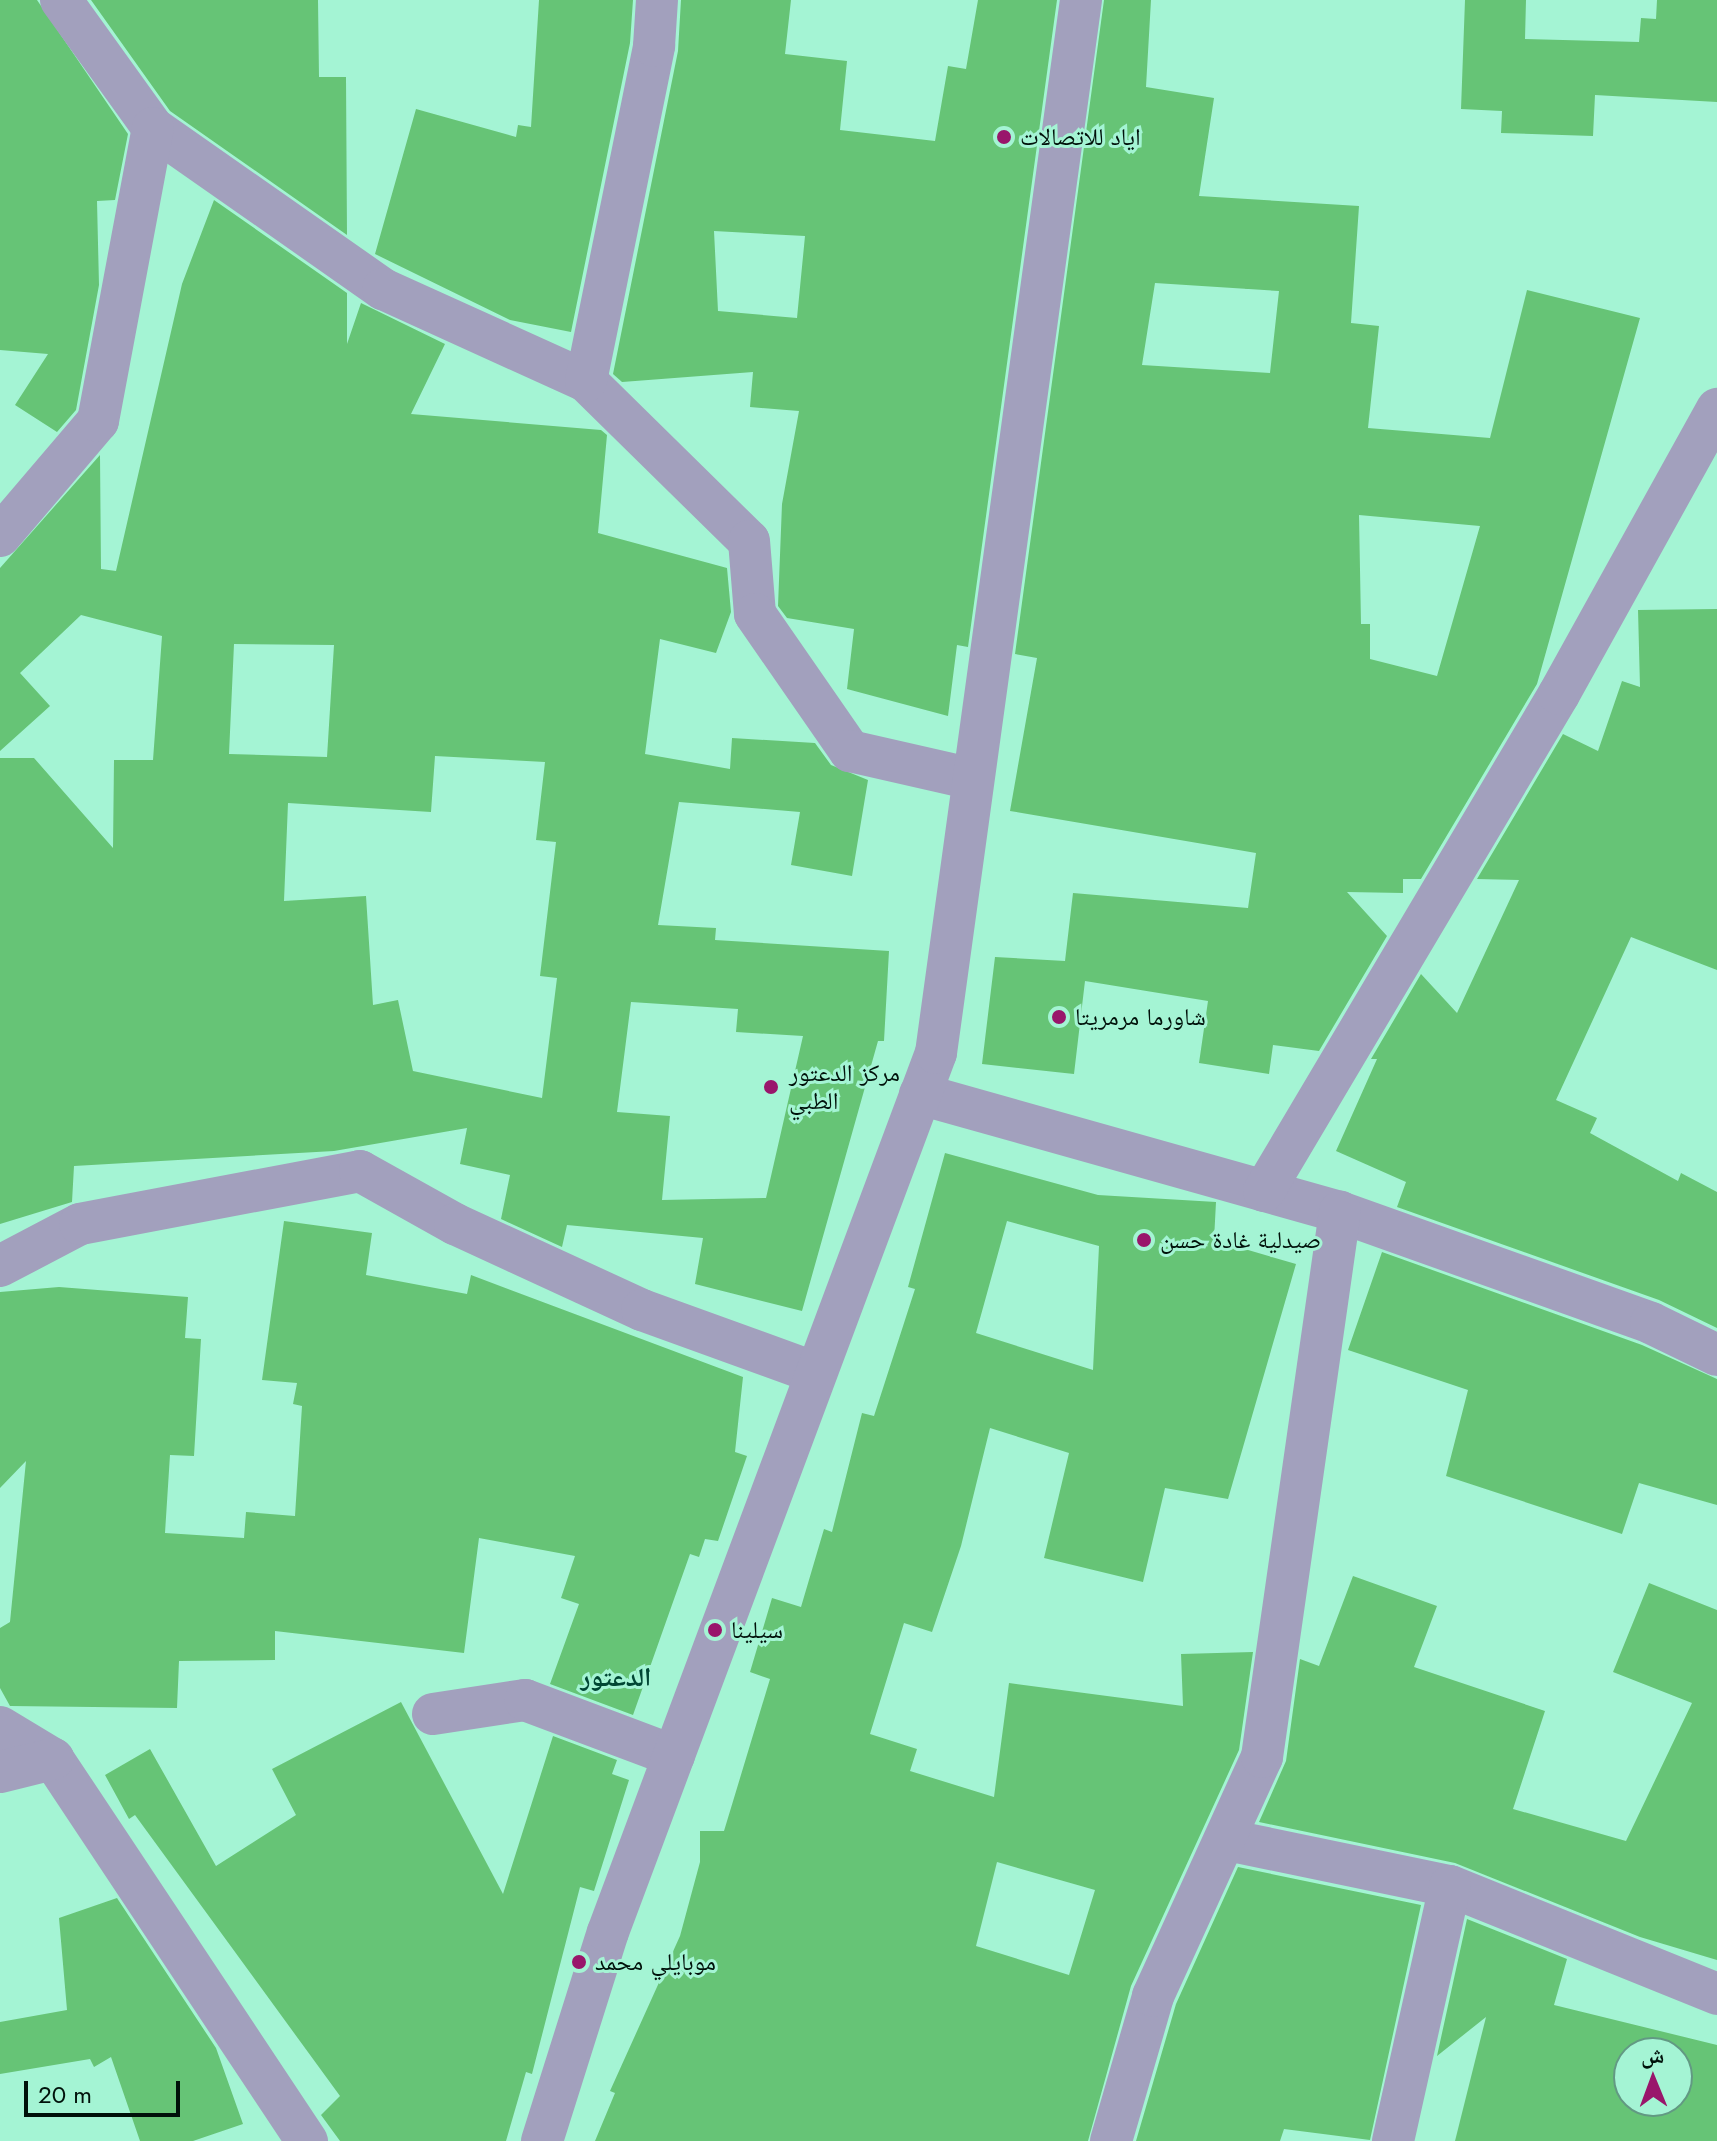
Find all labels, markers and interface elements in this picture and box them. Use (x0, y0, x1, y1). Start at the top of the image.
place label: اياد للاتصالات (1020, 123, 1141, 151)
marker: اياد للاتصالات (995, 128, 1013, 146)
place label: شاورما مرمريتا (1075, 1003, 1206, 1031)
marker: شاورما مرمريتا (1050, 1008, 1068, 1026)
place label: مركز الدعتور الطبي (789, 1059, 900, 1115)
marker: مركز الدعتور الطبي (760, 1076, 782, 1098)
place label: صيدلية غادة حسن (1160, 1226, 1321, 1254)
marker: صيدلية غادة حسن (1135, 1231, 1153, 1249)
place label: سيلينا (731, 1616, 783, 1644)
marker: سيلينا (706, 1621, 724, 1639)
district label: الدعتور (581, 1662, 651, 1694)
place label: موبايلي محمد (595, 1948, 716, 1976)
marker: موبايلي محمد (570, 1953, 588, 1971)
north arrow (1613, 2037, 1693, 2117)
text: ش (1641, 2039, 1665, 2071)
scale bar (28, 2065, 184, 2115)
text: 20 m (38, 2077, 92, 2112)

